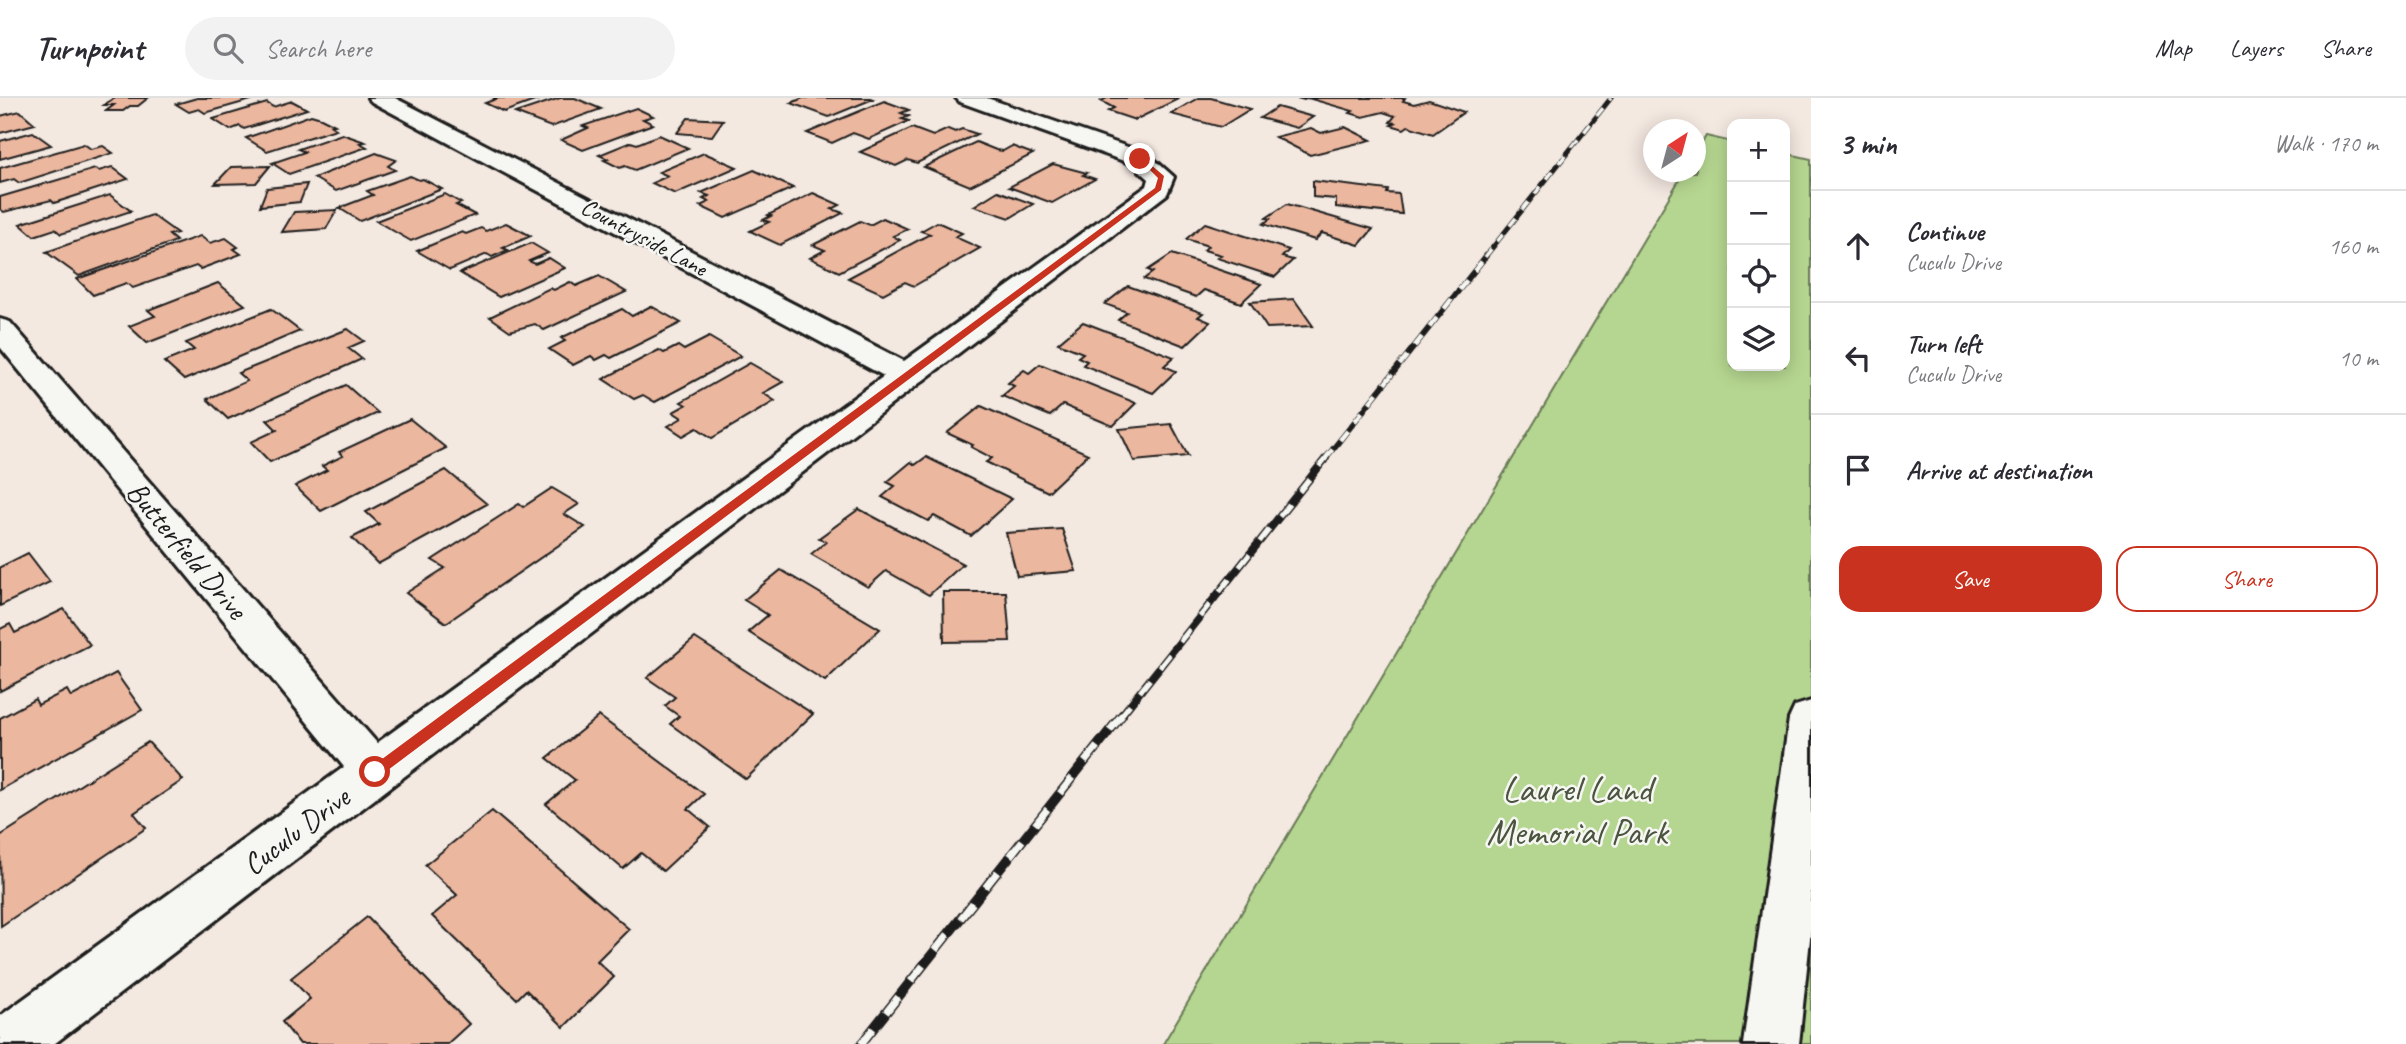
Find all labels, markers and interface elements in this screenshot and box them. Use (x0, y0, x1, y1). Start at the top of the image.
search box (185, 17, 675, 80)
text: Turnpoint (35, 27, 143, 69)
icon: search (209, 29, 247, 67)
text: Search here (265, 32, 371, 65)
text: Map (2155, 33, 2192, 63)
text: Layers (2230, 33, 2283, 63)
text: Share (2321, 33, 2371, 63)
north arrow (1643, 119, 1706, 182)
map controls (1727, 119, 1790, 371)
button: + (1727, 119, 1790, 182)
text: 3 min (1839, 125, 1896, 163)
text: Walk · 170 m (2274, 129, 2378, 158)
route end (1124, 143, 1155, 174)
button: − (1727, 182, 1790, 245)
street label: Countryside Lane (576, 191, 714, 284)
text: Continue (1906, 215, 1984, 248)
icon: ahead (1839, 227, 1877, 265)
text: 160 m (2329, 232, 2378, 261)
button: locate (1727, 245, 1790, 308)
text: Cuculu Drive (1906, 248, 2001, 277)
button: layers (1727, 308, 1790, 371)
text: Turn left (1906, 327, 1981, 360)
icon: left (1839, 339, 1877, 377)
text: 10 m (2339, 344, 2378, 373)
text: Cuculu Drive (1906, 360, 2001, 389)
icon: arrive (1839, 451, 1877, 489)
text: Arrive at destination (1906, 454, 2092, 487)
street label: Butterfield Drive (118, 473, 257, 628)
button: Save (1839, 546, 2102, 612)
button: Share (2116, 546, 2378, 612)
route start (359, 756, 390, 787)
park label: Laurel Land Memorial Park (1486, 765, 1670, 855)
street label: Cuculu Drive (235, 777, 359, 883)

